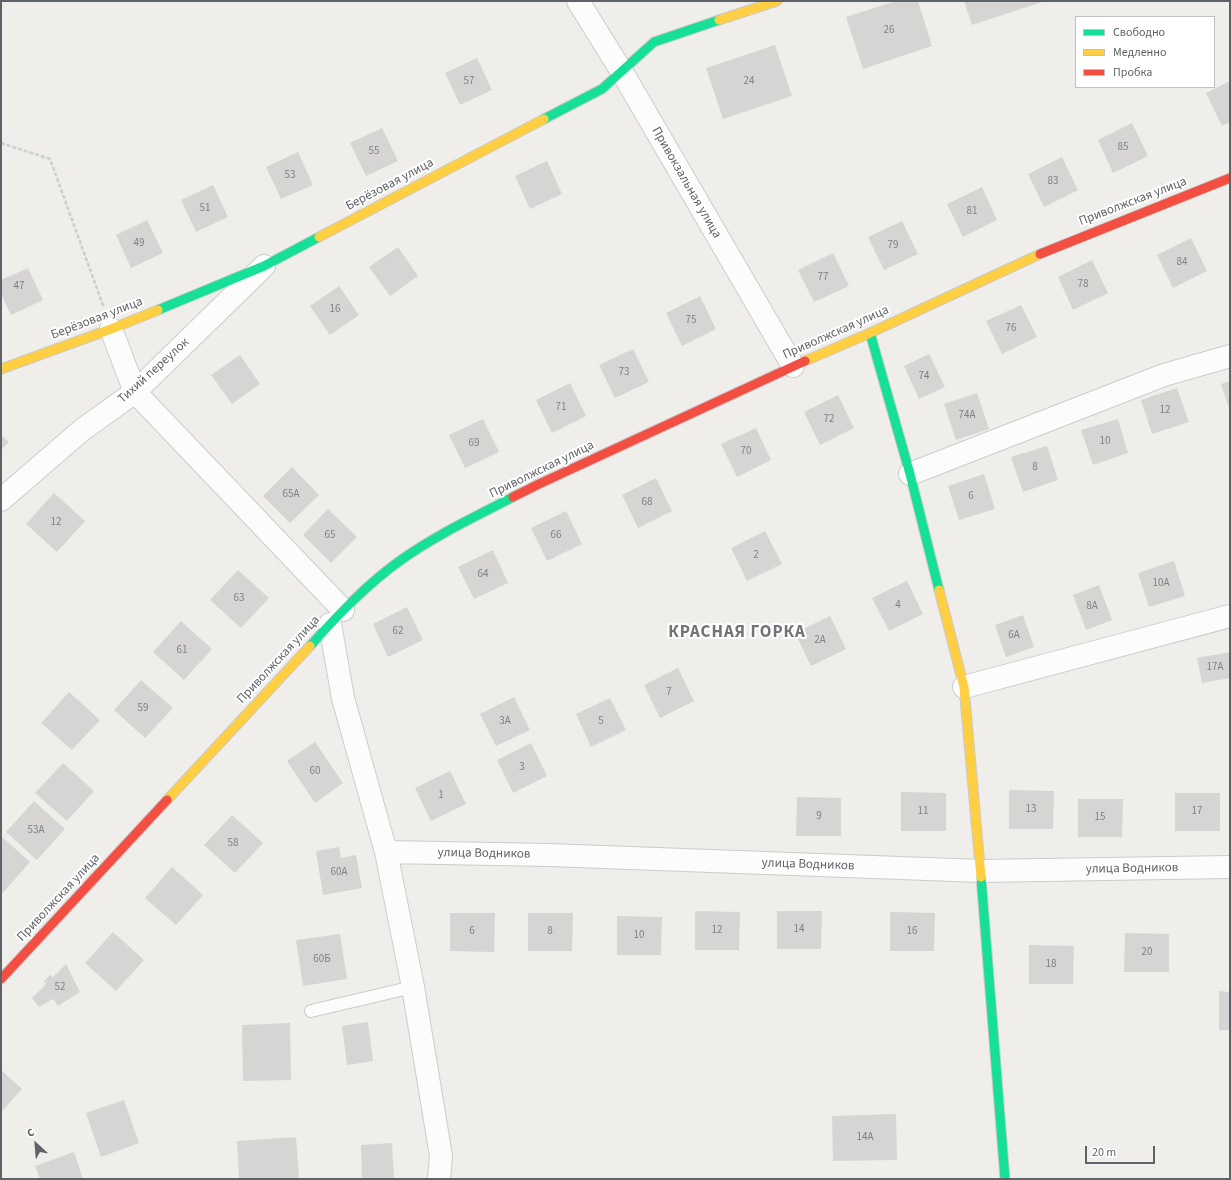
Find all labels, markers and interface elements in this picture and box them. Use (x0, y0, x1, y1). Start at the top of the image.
legend (1075, 16, 1215, 88)
house number: 26 (884, 24, 894, 38)
text: Свободно (1113, 24, 1165, 41)
text: Медленно (1113, 44, 1167, 61)
text: Пробка (1113, 64, 1152, 81)
house number: 57 (464, 75, 474, 89)
house number: 24 (744, 75, 754, 89)
street label: Привокзальная улица (648, 125, 724, 241)
house number: 85 (1118, 141, 1128, 155)
house number: 55 (369, 145, 379, 159)
street label: Берёзовая улица (343, 155, 437, 215)
house number: 53 (285, 169, 295, 183)
street label: Приволжская улица (1077, 174, 1189, 230)
house number: 83 (1048, 175, 1058, 189)
house number: 51 (200, 202, 210, 216)
house number: 81 (967, 205, 977, 219)
house number: 49 (134, 237, 144, 251)
house number: 79 (888, 239, 898, 253)
house number: 84 (1177, 256, 1187, 270)
house number: 77 (818, 271, 828, 285)
house number: 78 (1078, 278, 1088, 292)
house number: 47 (14, 280, 24, 294)
street label: Берёзовая улица (49, 294, 145, 344)
house number: 16 (330, 303, 340, 317)
street label: Приволжская улица (781, 303, 891, 363)
house number: 75 (686, 314, 696, 328)
house number: 76 (1006, 322, 1016, 336)
street label: Тихий переулок (115, 335, 193, 407)
house number: 73 (619, 366, 629, 380)
house number: 74 (919, 370, 929, 384)
house number: 71 (556, 401, 566, 415)
house number: 12 (1160, 404, 1170, 418)
house number: 74А (959, 409, 975, 423)
house number: 72 (824, 413, 834, 427)
house number: 10 (1100, 435, 1110, 449)
house number: 69 (469, 437, 479, 451)
street label: Приволжская улица (487, 438, 597, 502)
house number: 70 (741, 445, 751, 459)
house number: 8 (1032, 461, 1038, 475)
house number: 65А (283, 488, 299, 502)
house number: 6 (968, 490, 974, 504)
house number: 68 (642, 496, 652, 510)
house number: 12 (51, 516, 61, 530)
house number: 65 (325, 529, 335, 543)
house number: 66 (551, 529, 561, 543)
house number: 2 (753, 549, 759, 563)
house number: 64 (478, 568, 488, 582)
house number: 10А (1153, 577, 1169, 591)
house number: 63 (234, 592, 244, 606)
house number: 4 (895, 599, 901, 613)
house number: 8А (1086, 600, 1098, 614)
street label: Приволжская улица (234, 613, 324, 707)
district label: КРАСНАЯ ГОРКА (668, 623, 806, 643)
house number: 62 (393, 625, 403, 639)
house number: 6А (1008, 629, 1020, 643)
house number: 2А (814, 634, 826, 648)
house number: 61 (177, 644, 187, 658)
house number: 17А (1207, 661, 1223, 675)
house number: 7 (666, 686, 672, 700)
house number: 59 (138, 702, 148, 716)
house number: 3А (499, 715, 511, 729)
house number: 5 (598, 715, 604, 729)
house number: 3 (519, 761, 525, 775)
house number: 60 (310, 765, 320, 779)
house number: 1 (438, 789, 444, 803)
house number: 13 (1026, 803, 1036, 817)
house number: 11 (918, 805, 928, 819)
house number: 17 (1192, 805, 1202, 819)
house number: 9 (816, 810, 822, 824)
house number: 15 (1095, 811, 1105, 825)
house number: 53А (28, 824, 44, 838)
house number: 58 (228, 837, 238, 851)
street label: улица Водников (437, 845, 531, 863)
street label: Приволжская улица (14, 851, 104, 945)
street label: улица Водников (761, 856, 855, 874)
street label: улица Водников (1085, 860, 1179, 878)
house number: 60А (331, 866, 347, 880)
house number: 14 (794, 923, 804, 937)
house number: 12 (712, 924, 722, 938)
house number: 6 (469, 925, 475, 939)
house number: 8 (547, 925, 553, 939)
house number: 16 (907, 925, 917, 939)
house number: 10 (634, 929, 644, 943)
house number: 20 (1142, 946, 1152, 960)
house number: 60Б (313, 953, 331, 967)
house number: 18 (1046, 958, 1056, 972)
house number: 52 (55, 981, 65, 995)
north arrow (16, 1124, 56, 1164)
text: С (24, 1125, 37, 1141)
house number: 14А (857, 1131, 873, 1145)
scale bar (1087, 1138, 1157, 1164)
text: 20 m (1092, 1144, 1116, 1161)

